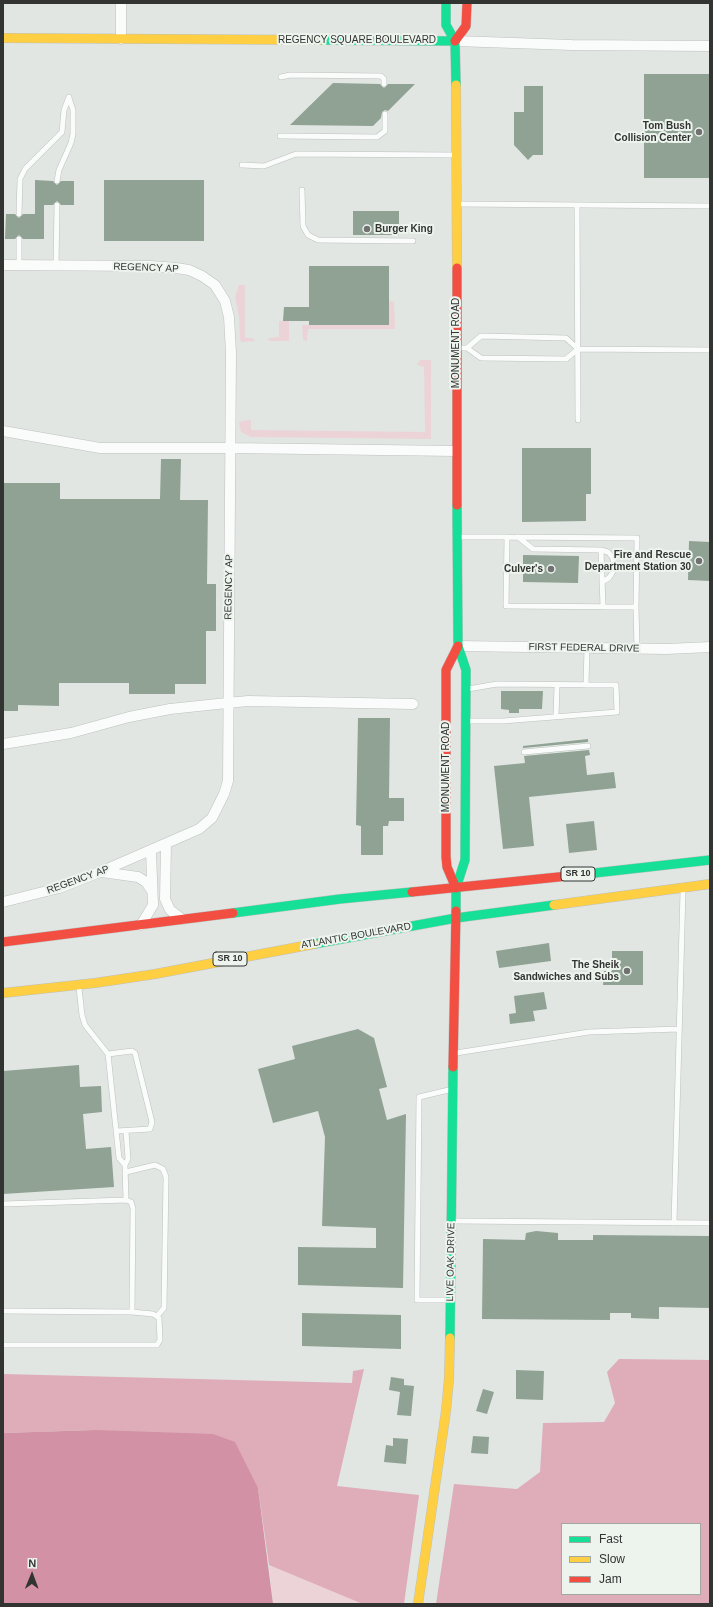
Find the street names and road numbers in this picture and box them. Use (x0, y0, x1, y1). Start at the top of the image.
street label: REGENCY SQUARE BOULEVARD (278, 34, 436, 46)
street label: REGENCY AP (113, 261, 179, 275)
street label: MONUMENT ROAD (450, 298, 462, 388)
street label: REGENCY AP (222, 554, 236, 620)
street label: FIRST FEDERAL DRIVE (528, 641, 640, 655)
street label: MONUMENT ROAD (440, 722, 452, 812)
street label: REGENCY AP (45, 863, 111, 897)
road number: SR 10 (561, 867, 595, 881)
street label: ATLANTIC BOULEVARD (300, 920, 412, 952)
road number: SR 10 (213, 952, 247, 966)
street label: LIVE OAK DRIVE (444, 1222, 458, 1302)

